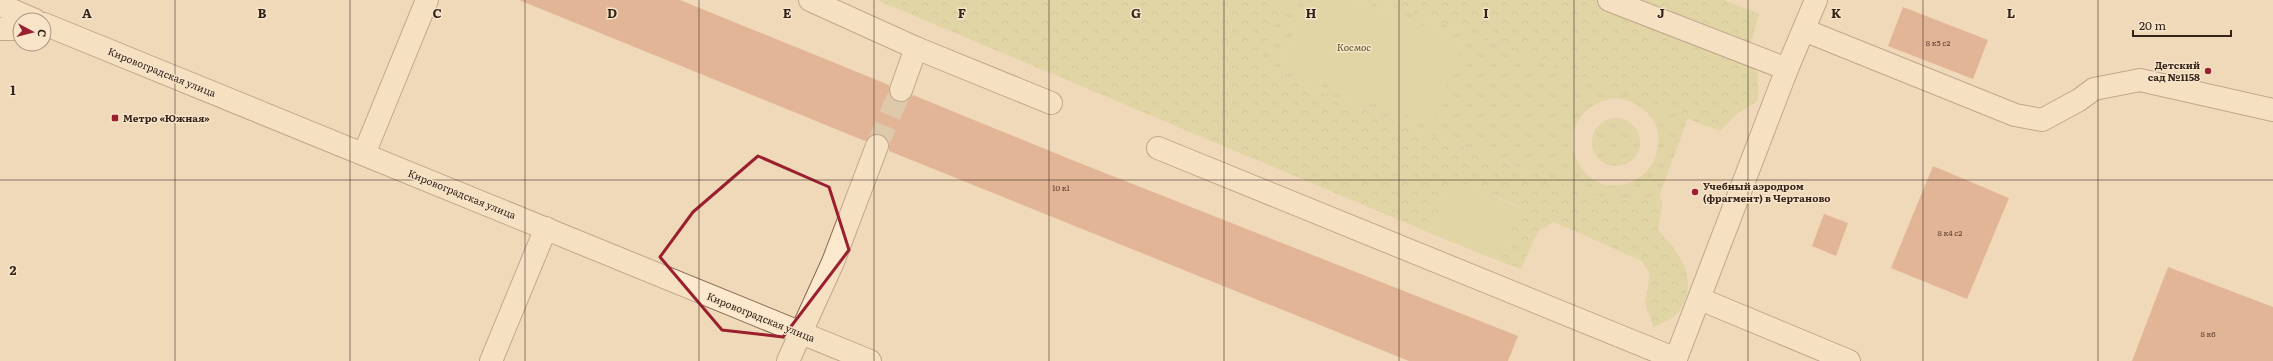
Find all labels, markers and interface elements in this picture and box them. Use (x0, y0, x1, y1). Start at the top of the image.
text: A (82, 3, 92, 22)
text: B (258, 3, 267, 22)
text: C (432, 3, 442, 22)
text: D (607, 3, 617, 22)
text: E (783, 3, 792, 22)
text: F (958, 3, 966, 22)
text: G (1131, 3, 1141, 22)
text: H (1306, 3, 1317, 22)
text: I (1483, 3, 1489, 22)
text: J (1657, 3, 1665, 22)
text: K (1831, 3, 1842, 22)
text: L (2007, 3, 2015, 22)
north arrow (12, 12, 52, 52)
scale bar (2133, 12, 2231, 38)
text: 20 m (2139, 16, 2166, 34)
text: С (34, 28, 51, 38)
house number: 8 к5 с2 (1926, 37, 1950, 48)
park label: Космос (1337, 39, 1371, 54)
street label: Кировоградская улица (106, 43, 219, 100)
place label: Детский сад №1158 (2148, 57, 2200, 84)
marker: Детский сад №1158 (2203, 66, 2213, 76)
text: 1 (10, 80, 16, 99)
place label: Метро «Южная» (123, 110, 210, 125)
marker: Метро «Южная» (110, 113, 120, 123)
street label: Кировоградская улица (406, 165, 519, 222)
place label: Учебный аэродром (фрагмент) в Чертаново (1703, 178, 1831, 205)
house number: 10 к1 (1052, 182, 1070, 193)
marker: Учебный аэродром (фрагмент) в Чертаново (1690, 187, 1700, 197)
house number: 8 к4 с2 (1938, 227, 1962, 238)
text: 2 (10, 260, 17, 279)
street label: Кировоградская улица (705, 288, 818, 345)
house number: 8 к6 (2200, 328, 2216, 339)

